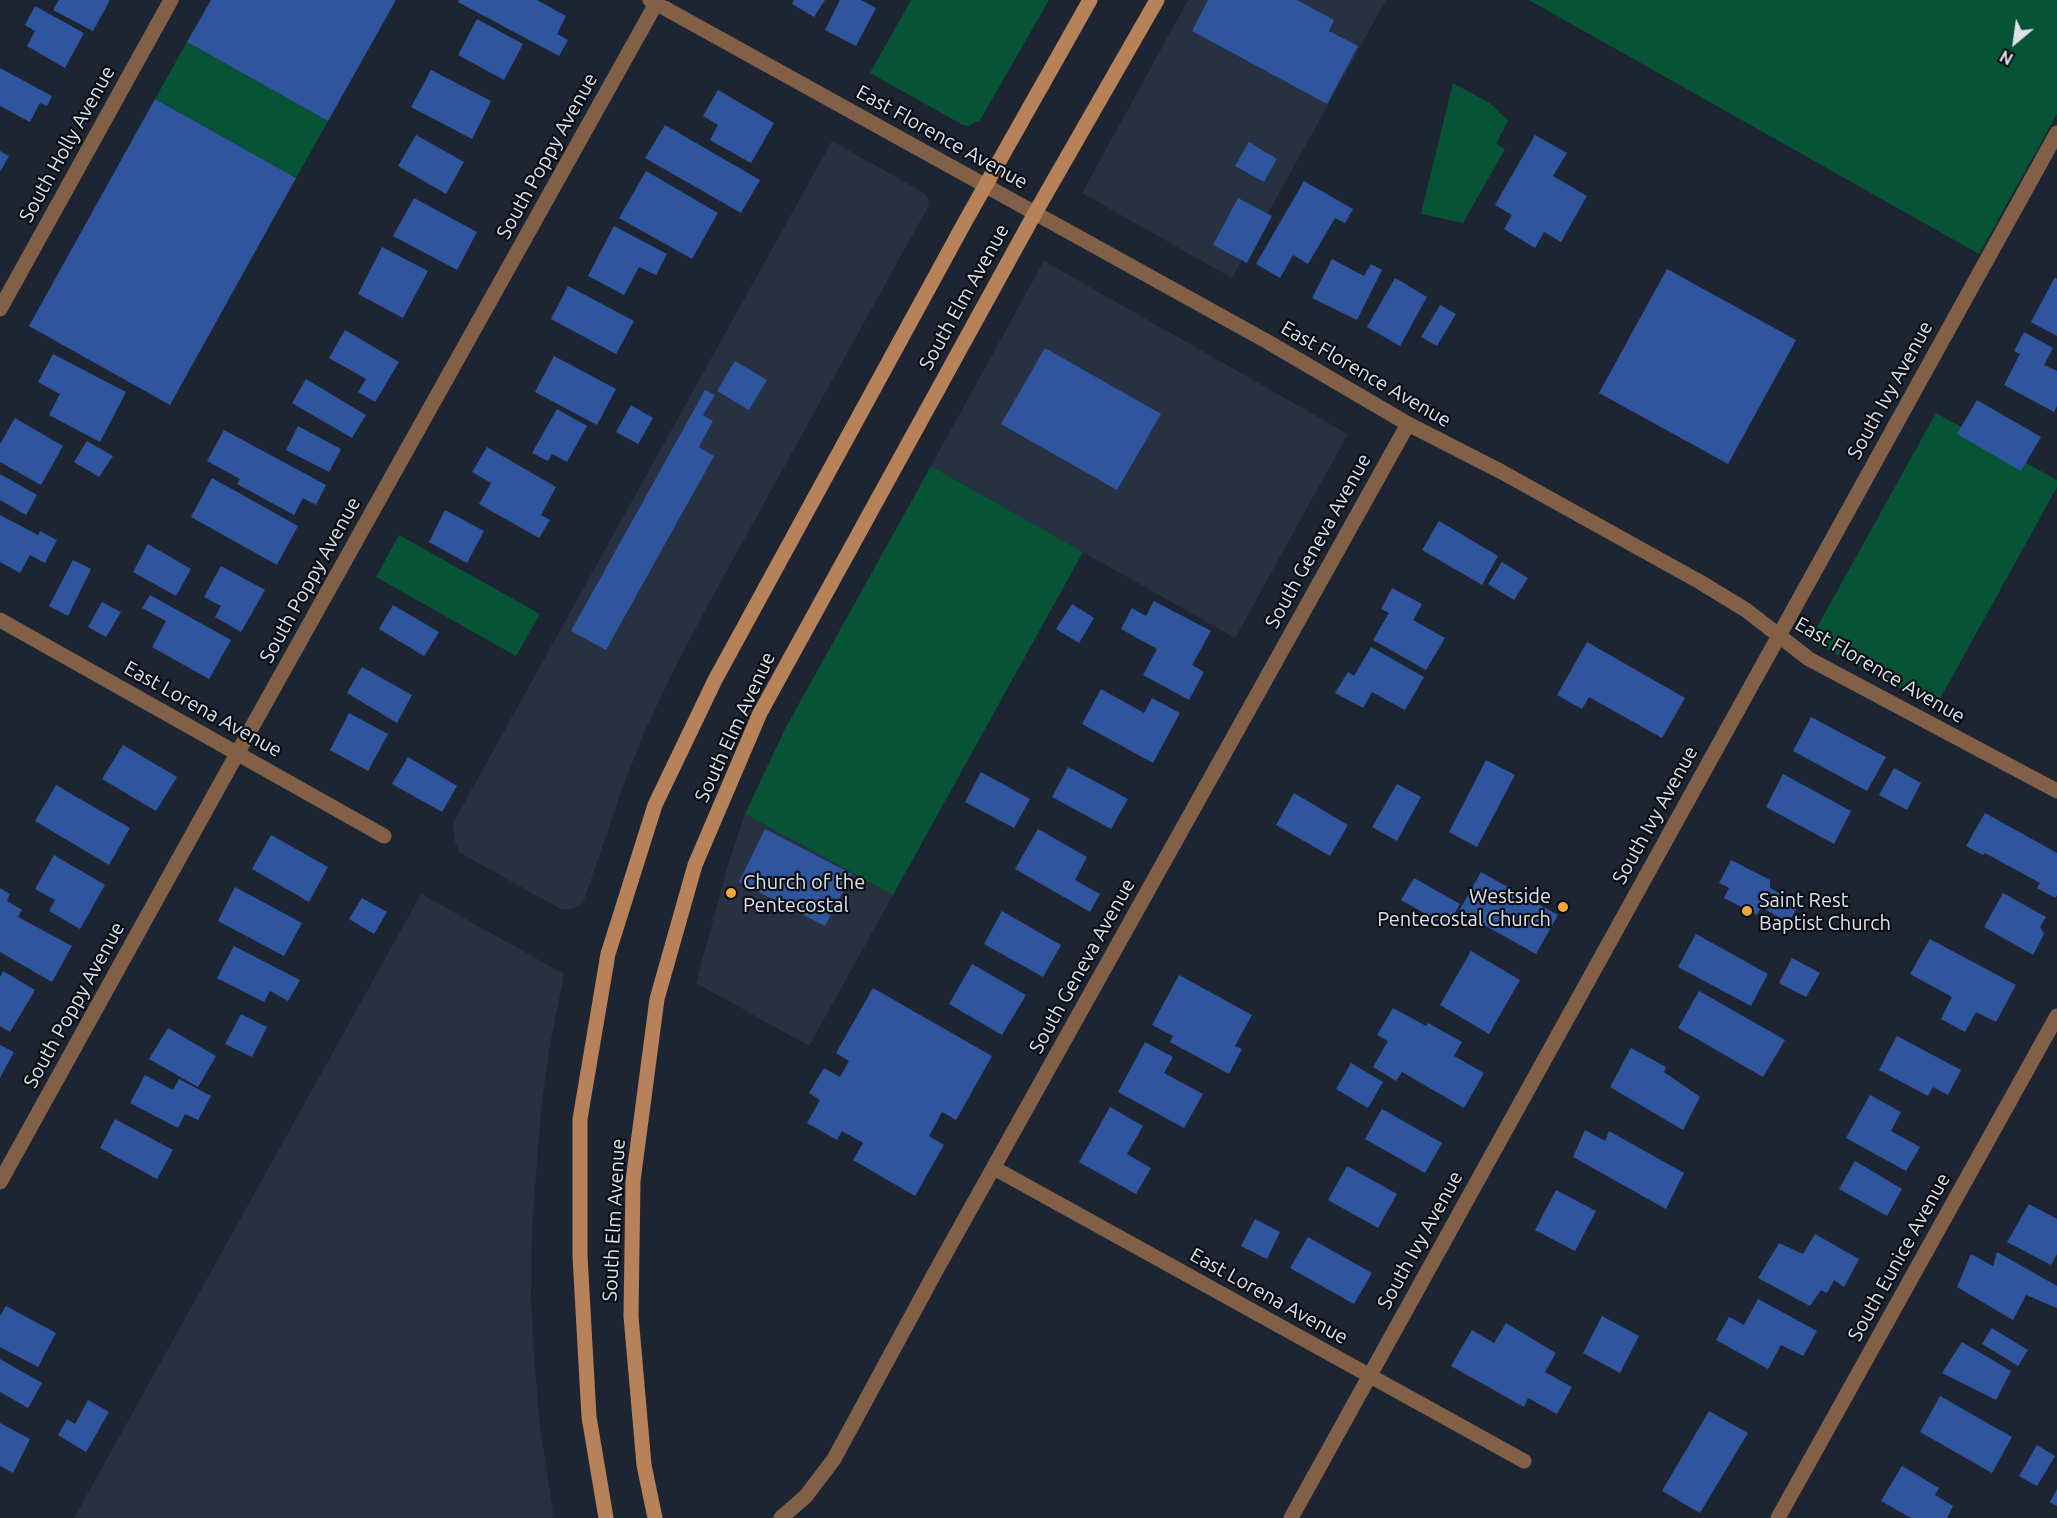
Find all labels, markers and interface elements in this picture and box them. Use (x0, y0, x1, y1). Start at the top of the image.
north arrow (1985, 12, 2045, 72)
text: N (1997, 47, 2016, 69)
street label: South Holly Avenue (14, 62, 120, 226)
street label: South Poppy Avenue (491, 69, 603, 243)
street label: East Florence Avenue (852, 80, 1032, 194)
street label: South Elm Avenue (914, 220, 1014, 374)
street label: East Florence Avenue (1277, 316, 1455, 432)
street label: South Ivy Avenue (1842, 317, 1938, 463)
street label: South Geneva Avenue (1260, 449, 1376, 633)
street label: South Poppy Avenue (254, 493, 366, 667)
street label: East Florence Avenue (1791, 612, 1969, 728)
street label: South Elm Avenue (690, 648, 780, 806)
street label: East Lorena Avenue (120, 656, 286, 762)
street label: South Ivy Avenue (1607, 742, 1703, 888)
place label: Church of the Pentecostal (743, 870, 865, 917)
street label: South Geneva Avenue (1024, 874, 1140, 1058)
place label: Westside Pentecostal Church (1377, 884, 1551, 931)
marker: Church of the Pentecostal (724, 886, 738, 900)
place label: Saint Rest Baptist Church (1759, 888, 1891, 935)
marker: Westside Pentecostal Church (1556, 900, 1570, 914)
marker: Saint Rest Baptist Church (1740, 904, 1754, 918)
street label: South Poppy Avenue (18, 918, 130, 1092)
street label: South Elm Avenue (598, 1138, 630, 1302)
street label: South Ivy Avenue (1372, 1167, 1468, 1313)
street label: South Eunice Avenue (1843, 1169, 1955, 1345)
street label: East Lorena Avenue (1186, 1243, 1352, 1349)

